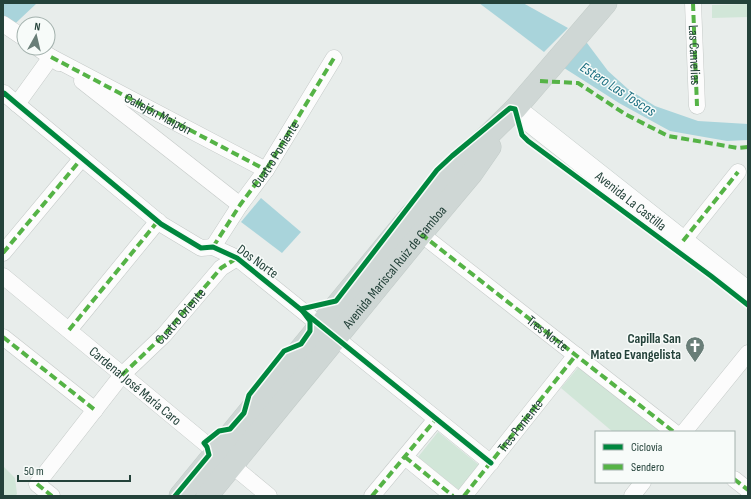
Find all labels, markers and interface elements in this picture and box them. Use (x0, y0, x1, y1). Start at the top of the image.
north arrow (16, 16, 56, 56)
text: N (34, 20, 41, 33)
street label: Las Camelias (685, 24, 704, 85)
water label: Estero Las Toscas (576, 58, 660, 121)
street label: Callejón Maipón (121, 89, 194, 138)
street label: Cuatro Poniente (248, 118, 303, 191)
street label: Avenida La Castilla (591, 167, 670, 234)
street label: Avenida Mariscal Ruiz de Gamboa (339, 202, 450, 333)
street label: Dos Norte (234, 241, 282, 282)
street label: Cuatro Oriente (152, 284, 209, 348)
street label: Tres Norte (523, 312, 572, 355)
place label: Capilla San Mateo Evangelista (591, 330, 681, 363)
church icon: Capilla San Mateo Evangelista (684, 335, 706, 363)
street label: Cardenal José María Caro (86, 343, 185, 429)
street label: Tres Poniente (494, 396, 547, 456)
legend (595, 431, 735, 483)
text: Ciclovía (631, 440, 663, 455)
scale bar (18, 457, 130, 483)
text: Sendero (631, 460, 664, 475)
text: 50 m (24, 464, 44, 479)

